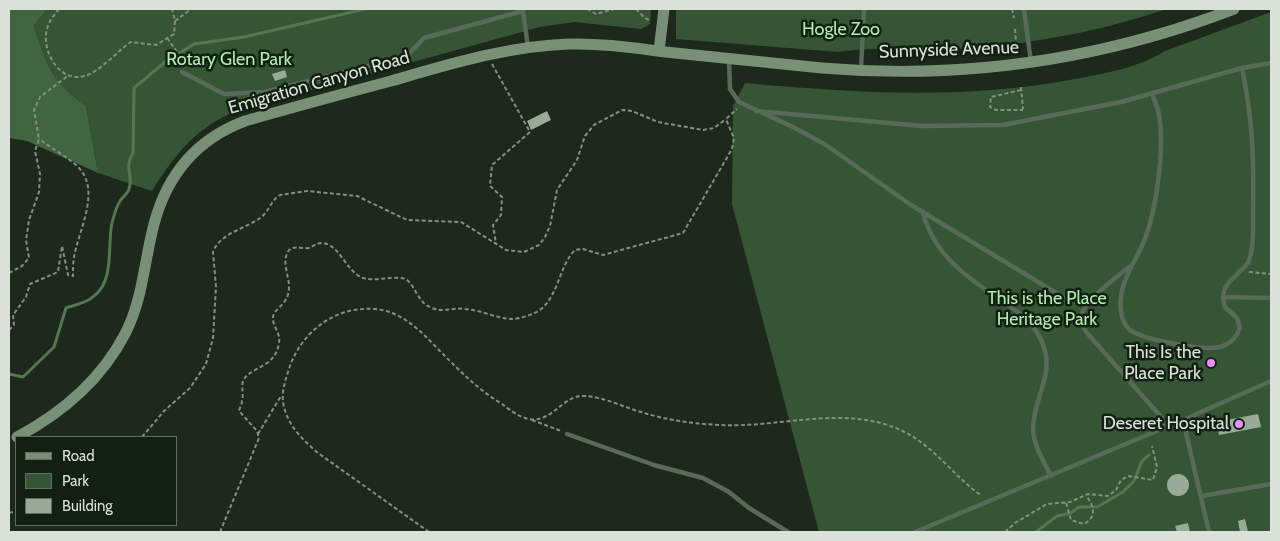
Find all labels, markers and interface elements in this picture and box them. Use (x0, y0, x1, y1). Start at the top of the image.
park label: Hogle Zoo (802, 19, 880, 41)
street label: Sunnyside Avenue (879, 37, 1019, 63)
street label: Emigration Canyon Road (226, 47, 412, 119)
park label: Rotary Glen Park (166, 49, 292, 71)
park label: This is the Place Heritage Park (987, 288, 1107, 330)
place label: This Is the Place Park (1124, 342, 1201, 384)
marker: This Is the Place Park (1205, 357, 1217, 369)
place label: Deseret Hospital (1103, 413, 1229, 435)
marker: Deseret Hospital (1233, 418, 1245, 430)
legend (15, 436, 178, 526)
text: Road (62, 447, 95, 465)
text: Park (62, 472, 89, 490)
text: Building (62, 497, 113, 515)

